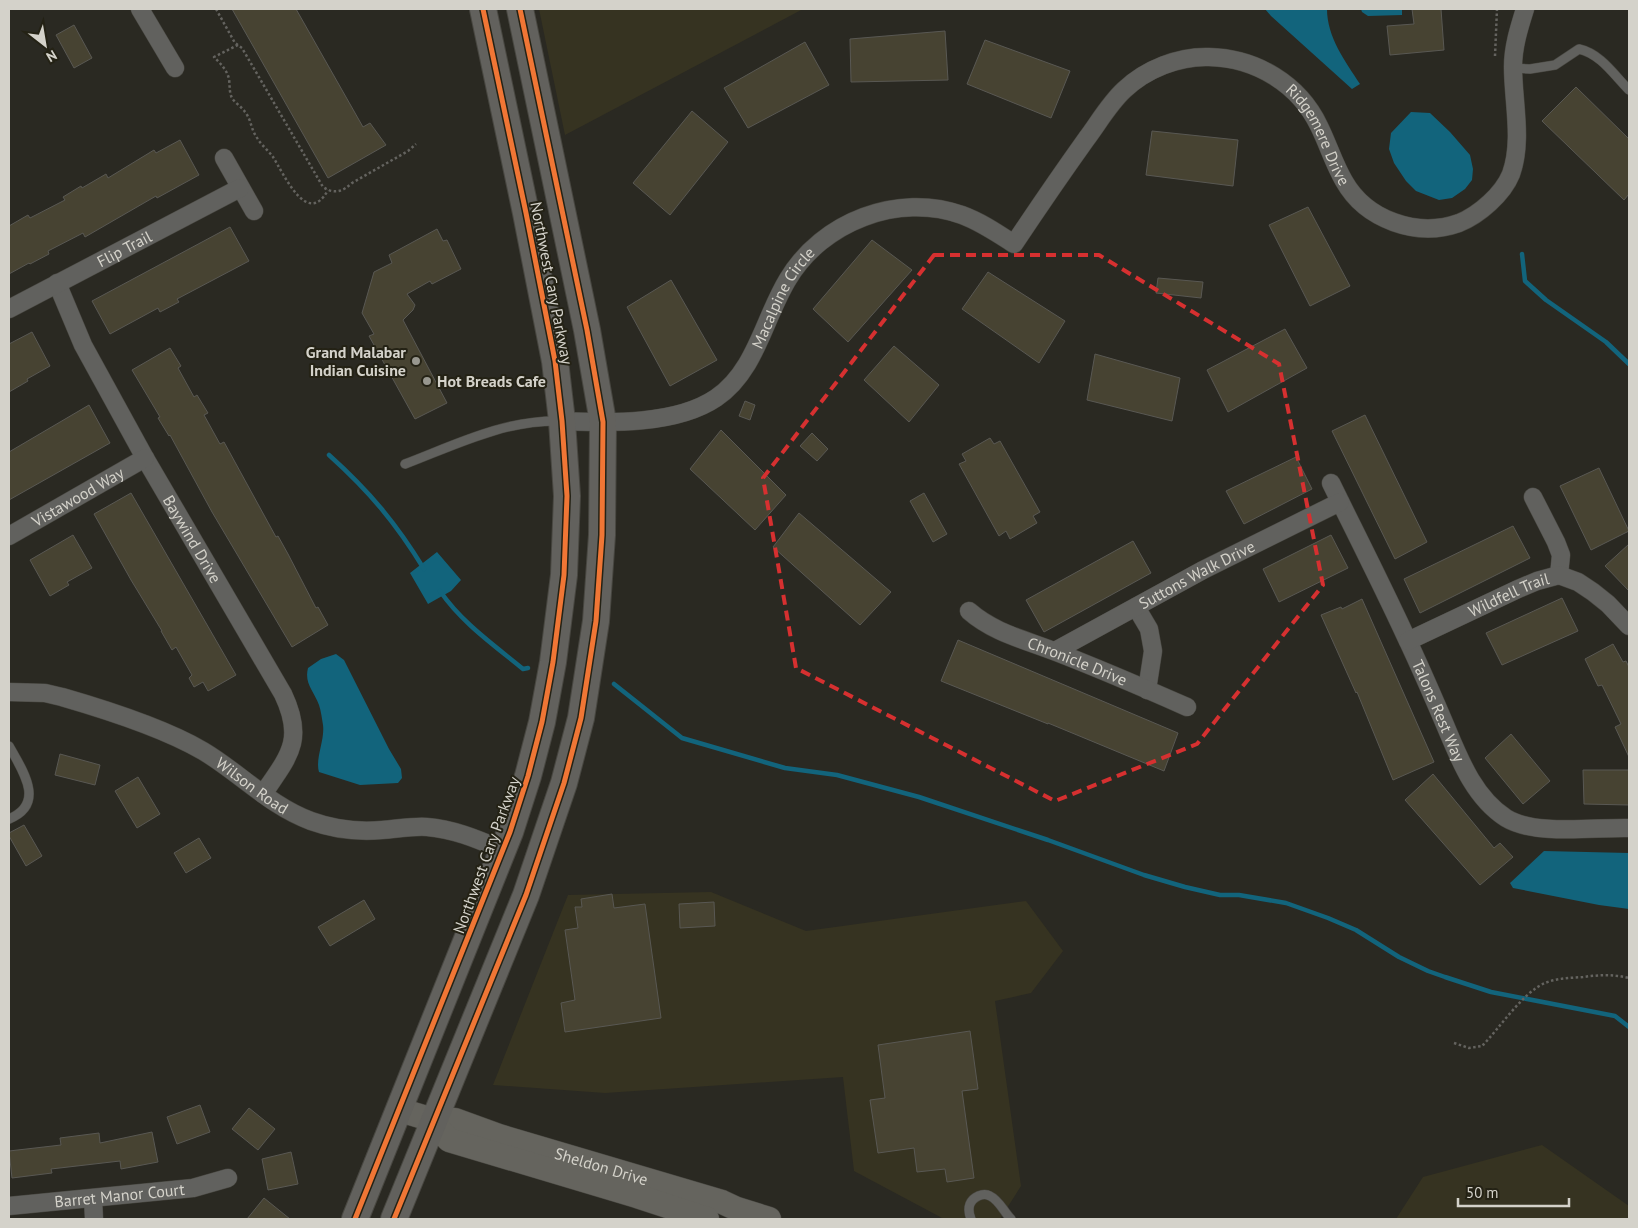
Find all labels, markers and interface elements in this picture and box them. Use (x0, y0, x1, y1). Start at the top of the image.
north arrow (20, 20, 70, 70)
text: N (43, 46, 60, 66)
street label: Ridgemere Drive (1282, 79, 1354, 189)
street label: Northwest Cary Parkway (526, 200, 578, 367)
street label: Flip Trail (93, 226, 155, 271)
street label: Macalpine Circle (747, 242, 819, 352)
place label: Grand Malabar Indian Cuisine (306, 342, 406, 380)
marker: Grand Malabar Indian Cuisine (410, 355, 422, 367)
place label: Hot Breads Cafe (437, 371, 546, 391)
marker: Hot Breads Cafe (421, 375, 433, 387)
street label: Vistawood Way (27, 462, 128, 531)
street label: Baywind Drive (159, 491, 226, 587)
street label: Suttons Walk Drive (1135, 536, 1258, 613)
street label: Wildfell Trail (1465, 568, 1552, 621)
street label: Chronicle Drive (1025, 632, 1130, 690)
street label: Talons Rest Way (1408, 656, 1470, 766)
street label: Wilson Road (212, 753, 292, 818)
street label: Northwest Cary Parkway (448, 773, 524, 936)
street label: Sheldon Drive (552, 1143, 650, 1190)
scale bar (1458, 1176, 1569, 1208)
street label: Barret Manor Court (53, 1179, 186, 1212)
text: 50 m (1466, 1183, 1499, 1202)

